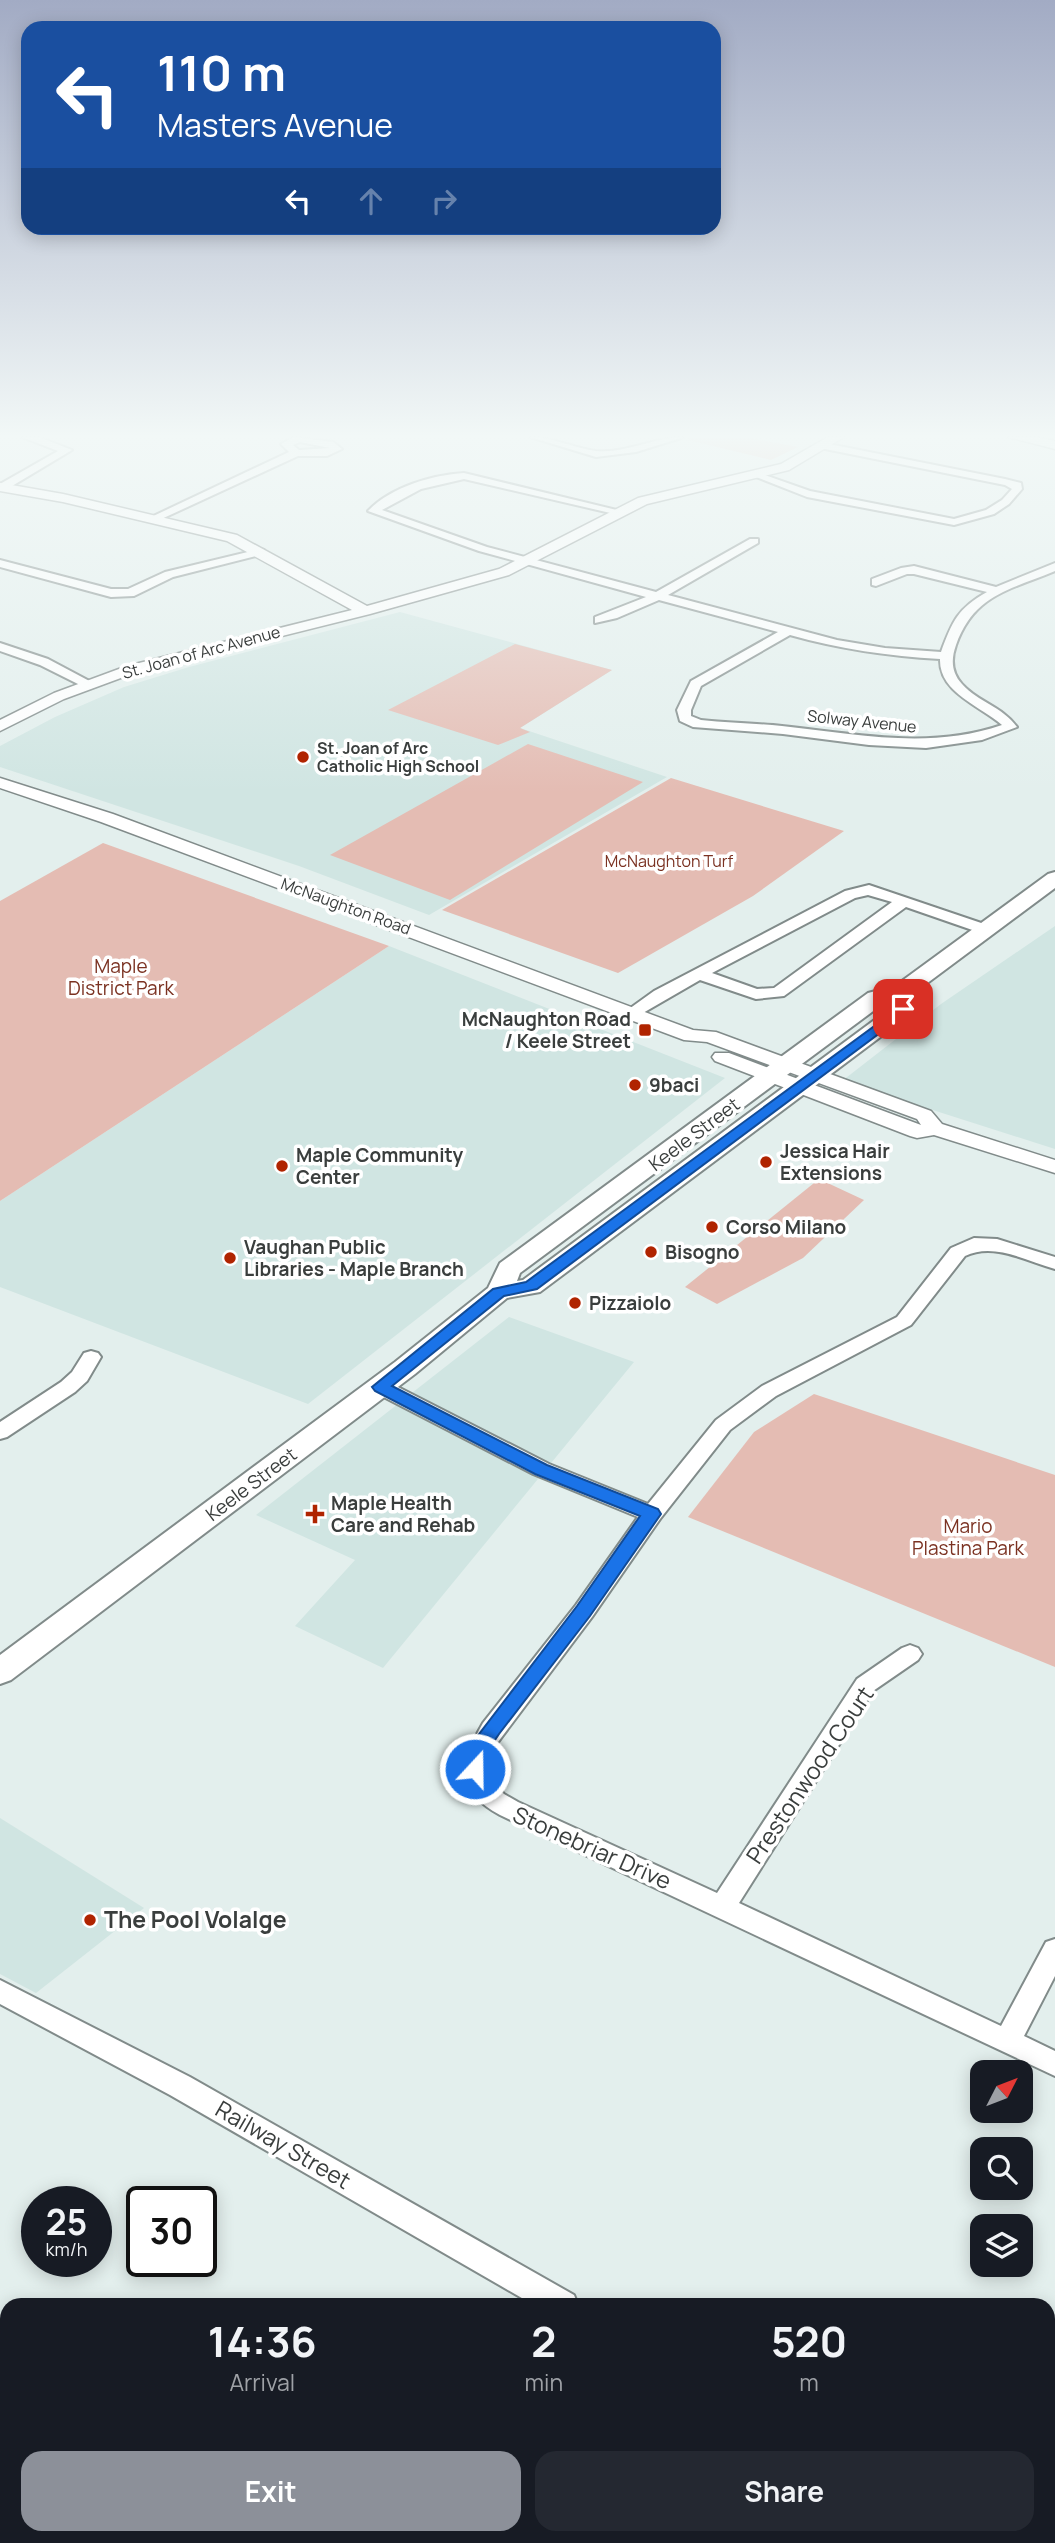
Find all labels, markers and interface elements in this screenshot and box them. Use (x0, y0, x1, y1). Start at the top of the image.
text: 110 m (157, 39, 286, 106)
icon: left (42, 49, 133, 140)
text: Masters Avenue (157, 103, 393, 147)
icon: left (279, 182, 317, 220)
icon: ahead (352, 182, 390, 220)
icon: right (425, 182, 463, 220)
street label: St. Joan of Arc Avenue (119, 620, 283, 684)
street label: Solway Avenue (806, 704, 918, 738)
place label: St. Joan of Arc Catholic High School (317, 737, 479, 777)
marker: St. Joan of Arc Catholic High School (295, 749, 311, 765)
park label: McNaughton Turf (605, 850, 734, 872)
street label: McNaughton Road (278, 872, 414, 940)
park label: Maple District Park (68, 953, 174, 1001)
pin (873, 979, 933, 1039)
icon: arrive (884, 990, 922, 1028)
place label: McNaughton Road / Keele Street (462, 1006, 631, 1054)
marker: McNaughton Road / Keele Street (637, 1022, 653, 1038)
place label: 9baci (649, 1072, 699, 1098)
marker: 9baci (627, 1077, 643, 1093)
street label: Keele Street (643, 1091, 745, 1177)
place label: Jessica Hair Extensions (780, 1138, 890, 1186)
place label: Maple Community Center (296, 1142, 463, 1190)
marker: Jessica Hair Extensions (758, 1154, 774, 1170)
marker: Maple Community Center (274, 1158, 290, 1174)
place label: Corso Milano (726, 1214, 846, 1240)
marker: Corso Milano (704, 1219, 720, 1235)
place label: Vaughan Public Libraries - Maple Branch (244, 1234, 464, 1282)
place label: Bisogno (665, 1239, 740, 1265)
marker: Bisogno (643, 1244, 659, 1260)
marker: Vaughan Public Libraries - Maple Branch (222, 1250, 238, 1266)
place label: Pizzaiolo (589, 1290, 671, 1316)
marker: Pizzaiolo (567, 1295, 583, 1311)
street label: Keele Street (200, 1441, 302, 1527)
place label: Maple Health Care and Rehab (331, 1490, 475, 1538)
marker: Maple Health Care and Rehab (305, 1504, 325, 1524)
park label: Mario Plastina Park (912, 1513, 1025, 1561)
street label: Prestonwood Court (738, 1680, 880, 1869)
position arrow (438, 1732, 512, 1806)
street label: Stonebriar Drive (508, 1798, 677, 1896)
place label: The Pool Volalge (104, 1903, 287, 1935)
marker: The Pool Volalge (82, 1912, 98, 1928)
north arrow (970, 2060, 1032, 2123)
map controls (970, 2060, 1033, 2277)
street label: Railway Street (210, 2092, 357, 2196)
button: search (970, 2137, 1033, 2200)
speed limit sign: 30 (126, 2186, 217, 2277)
text: 25 (46, 2198, 87, 2246)
button: layers (970, 2214, 1033, 2277)
text: km/h (46, 2237, 87, 2261)
text: 14:36 (208, 2312, 317, 2370)
text: 2 (531, 2312, 556, 2370)
text: 520 (771, 2312, 847, 2370)
text: Arrival (229, 2366, 295, 2398)
text: min (525, 2366, 563, 2398)
text: m (799, 2366, 819, 2398)
button: Exit (21, 2451, 521, 2531)
button: Share (535, 2451, 1034, 2531)

